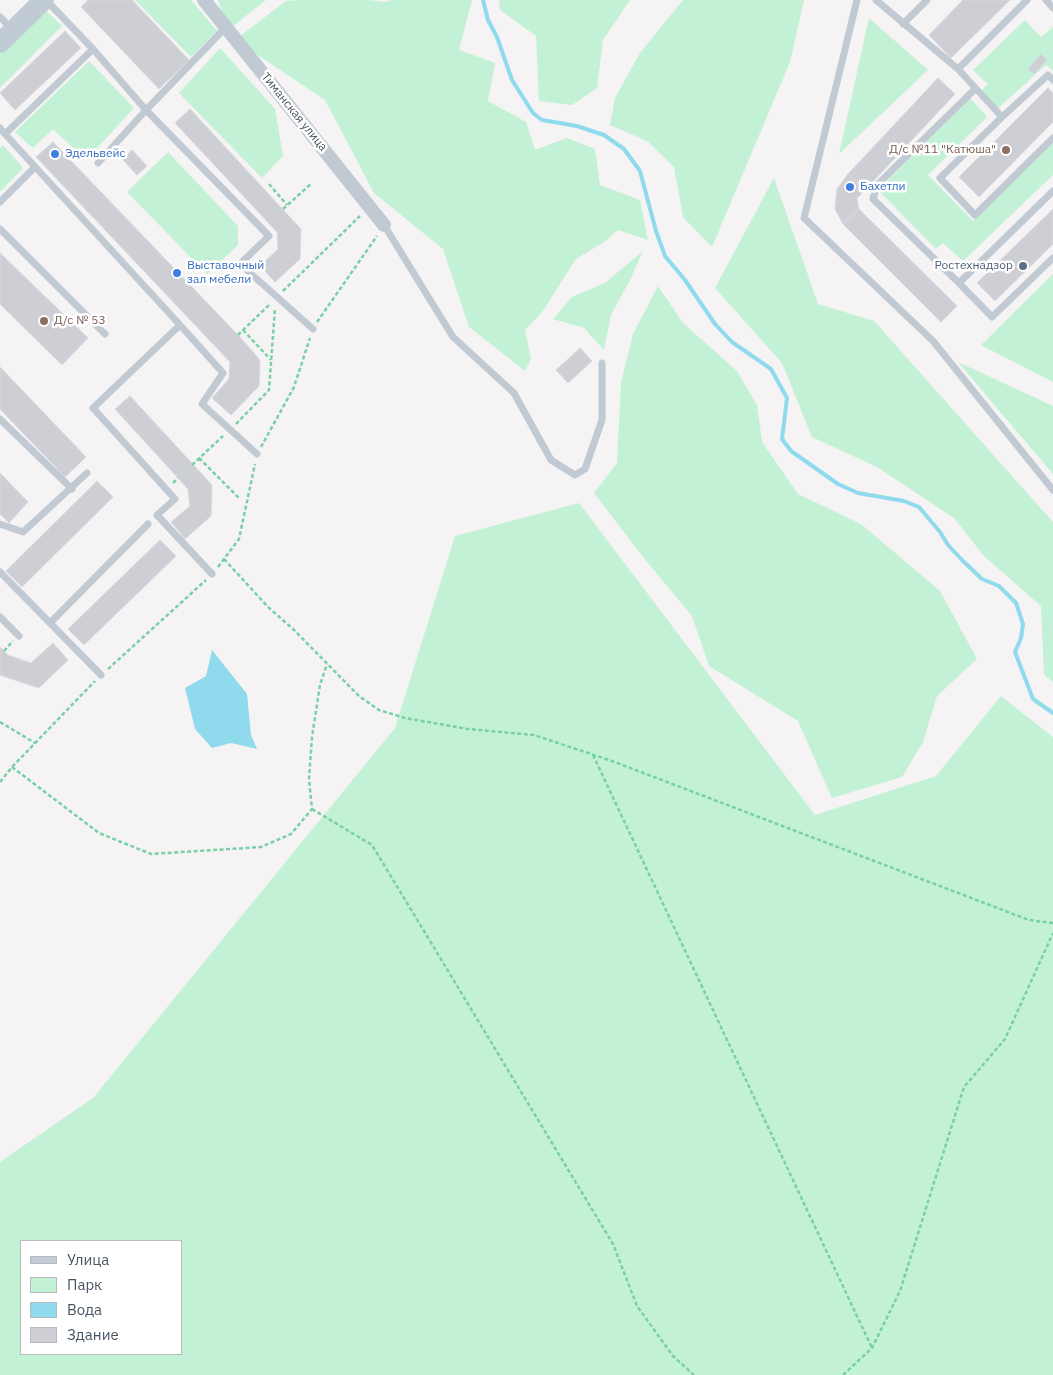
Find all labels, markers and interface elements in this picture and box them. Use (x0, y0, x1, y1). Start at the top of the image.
street label: Тиманская улица (258, 70, 330, 154)
place label: Д/с №11 "Катюша" (889, 143, 996, 157)
marker: Д/с №11 "Катюша" (1000, 144, 1012, 156)
place label: Эдельвейс (65, 147, 126, 161)
marker: Эдельвейс (49, 148, 61, 160)
place label: Бахетли (860, 180, 906, 194)
marker: Бахетли (844, 181, 856, 193)
place label: Выставочный зал мебели (187, 259, 264, 287)
place label: Ростехнадзор (935, 259, 1013, 273)
marker: Ростехнадзор (1017, 260, 1029, 272)
marker: Выставочный зал мебели (171, 267, 183, 279)
place label: Д/с № 53 (54, 314, 106, 328)
marker: Д/с № 53 (38, 315, 50, 327)
legend (20, 1240, 182, 1355)
text: Улица (67, 1250, 109, 1269)
text: Парк (67, 1275, 102, 1294)
text: Вода (67, 1300, 102, 1319)
text: Здание (67, 1325, 119, 1344)

